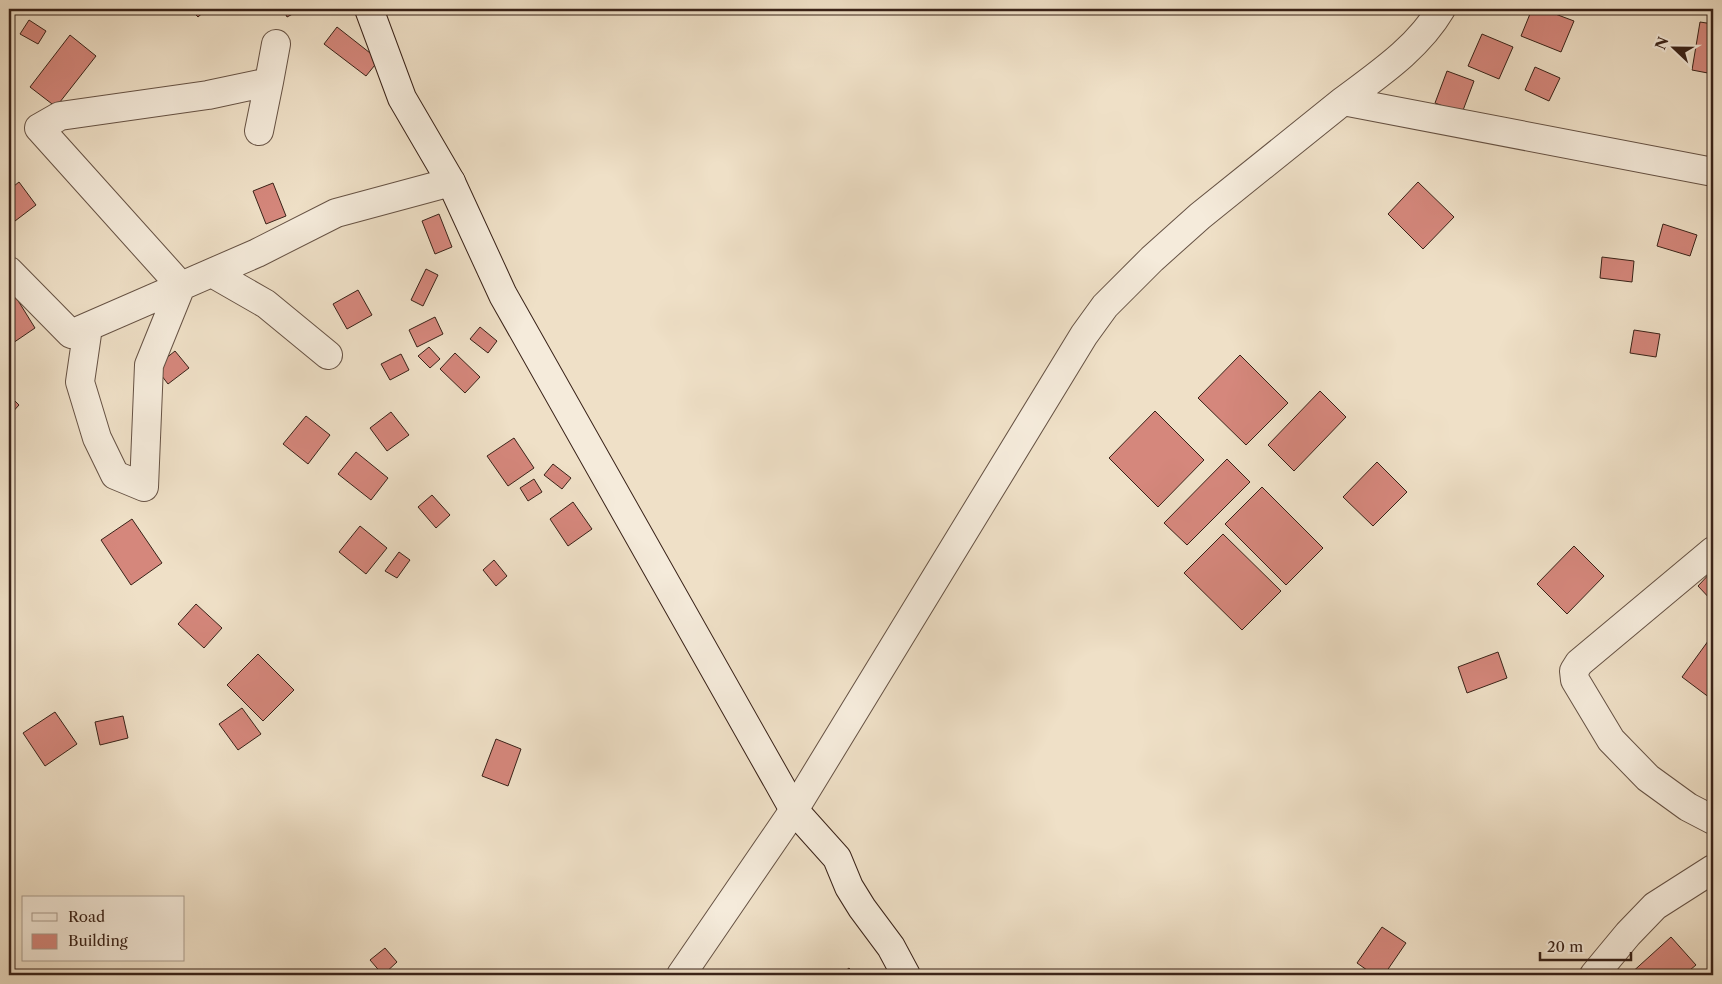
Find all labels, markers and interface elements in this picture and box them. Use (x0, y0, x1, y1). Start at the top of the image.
north arrow (1650, 22, 1700, 72)
text: N (1651, 34, 1673, 52)
legend (22, 896, 185, 962)
text: Road (68, 907, 105, 926)
scale bar (1540, 929, 1631, 961)
text: Building (68, 931, 128, 950)
text: 20 m (1547, 937, 1583, 956)

